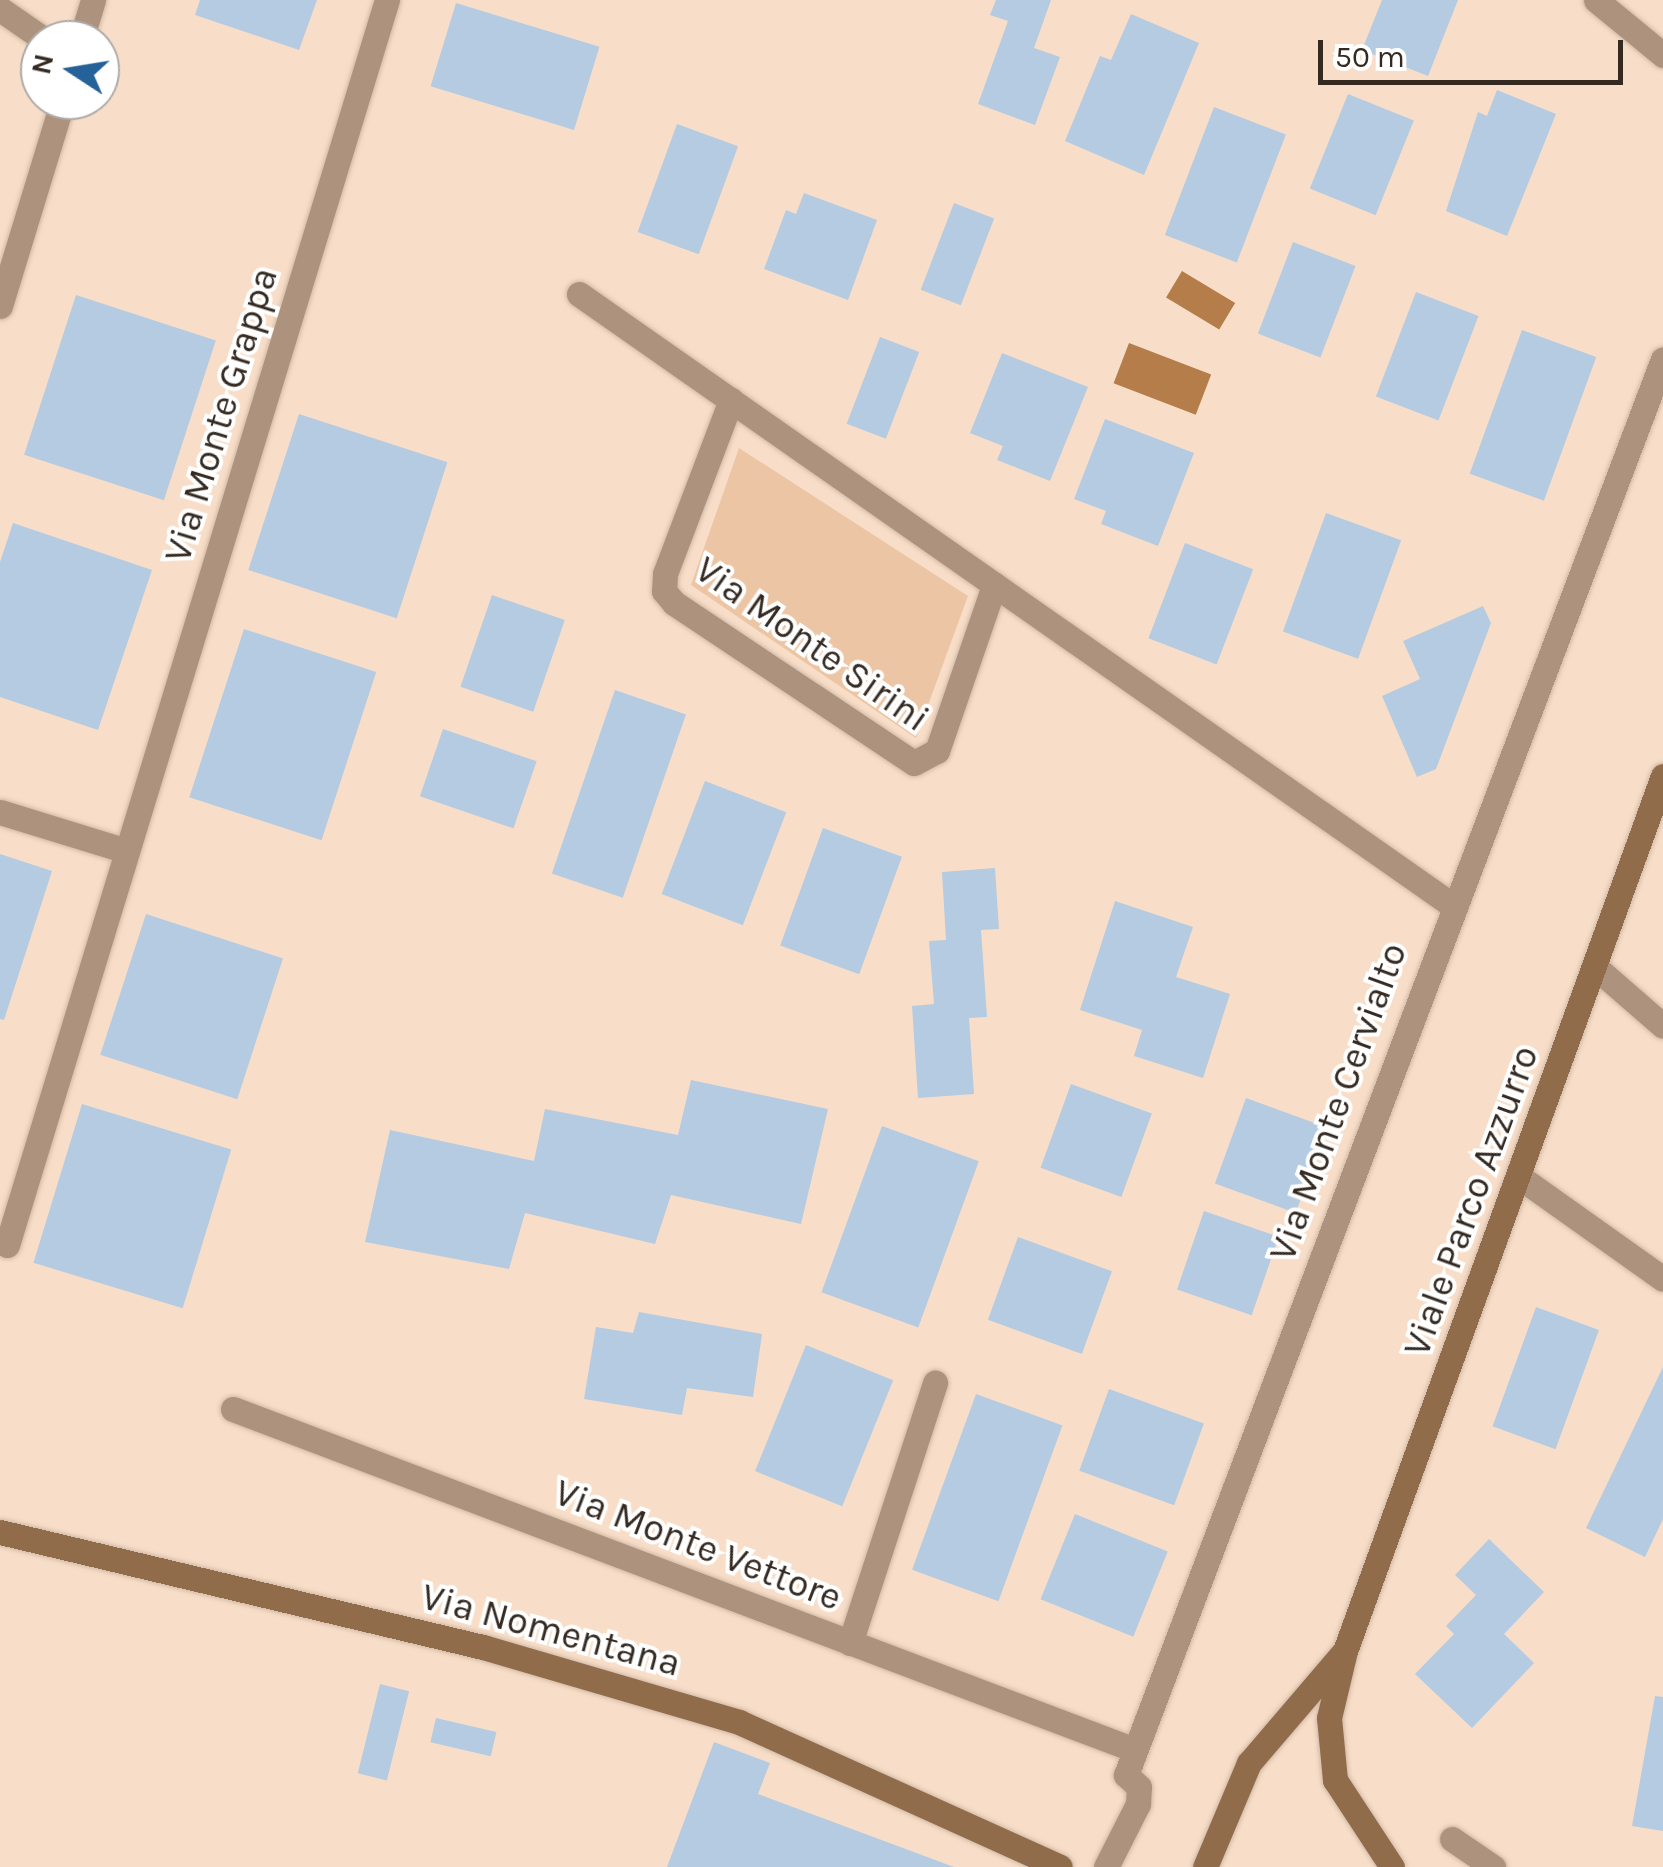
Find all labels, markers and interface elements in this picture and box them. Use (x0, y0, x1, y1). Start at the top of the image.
north arrow (20, 20, 120, 120)
scale bar (1323, 20, 1628, 82)
text: 50 m (1335, 39, 1405, 75)
text: N (24, 51, 60, 77)
street label: Via Monte Grappa (154, 262, 288, 568)
street label: Via Monte Sirini (686, 546, 938, 742)
street label: Via Monte Cervialto (1259, 937, 1417, 1267)
street label: Viale Parco Azzurro (1394, 1040, 1548, 1362)
street label: Via Monte Vettore (548, 1469, 848, 1621)
street label: Via Nomentana (416, 1573, 686, 1687)

